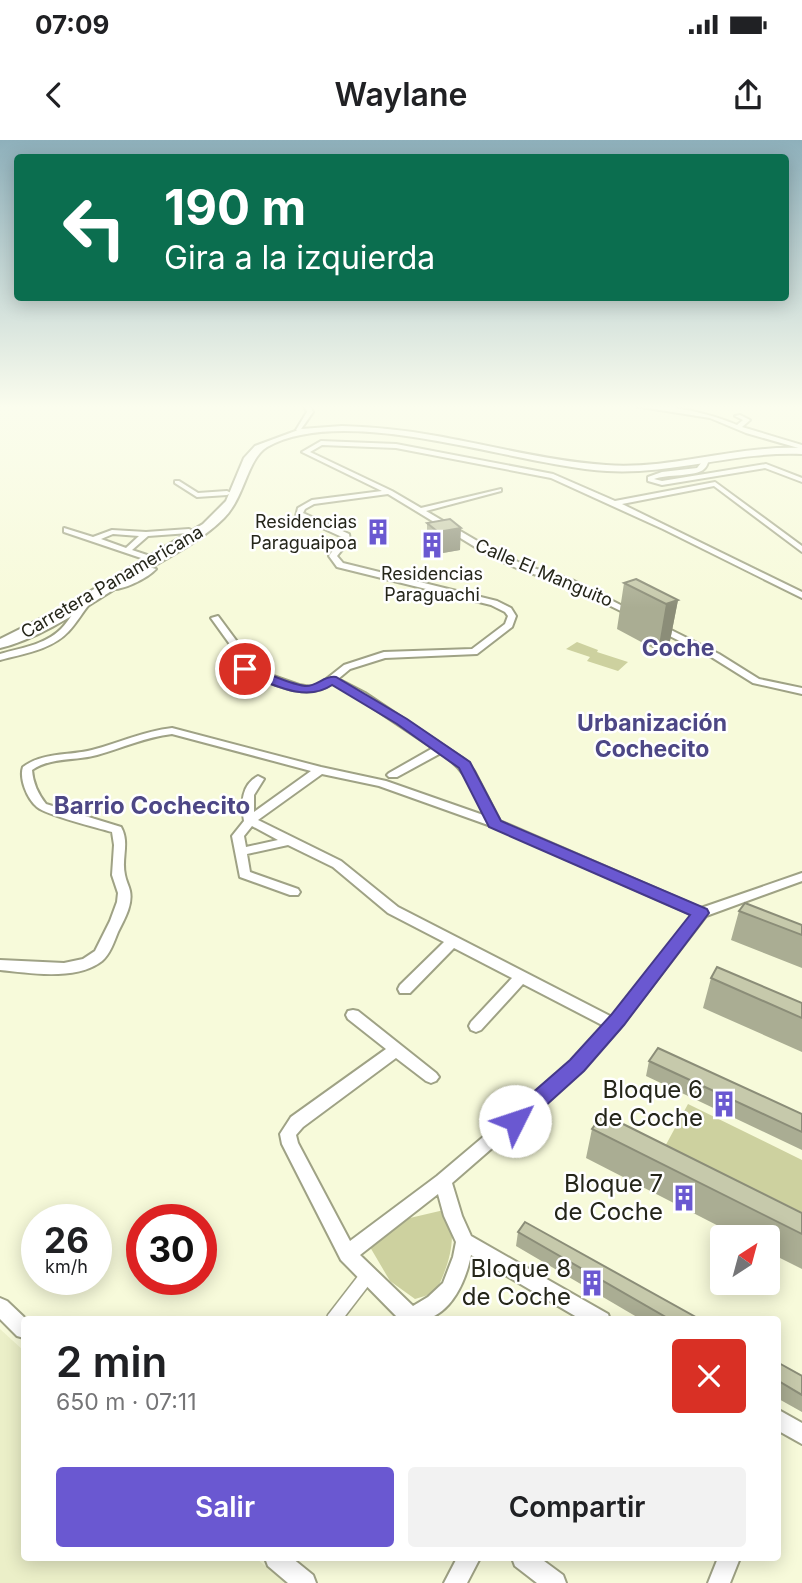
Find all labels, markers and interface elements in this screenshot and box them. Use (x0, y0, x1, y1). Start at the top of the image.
text: 07:09 (35, 9, 109, 40)
text: Waylane (335, 75, 467, 114)
icon: back (35, 76, 73, 114)
icon: share (729, 76, 767, 114)
text: 190 m (164, 178, 306, 237)
icon: left (49, 182, 140, 273)
text: Gira a la izquierda (164, 238, 435, 277)
place label: Residencias Paraguaipoa (250, 511, 357, 553)
building icon: Residencias Paraguaipoa (363, 517, 393, 547)
street label: Carretera Panamericana (17, 521, 207, 642)
building icon: Residencias Paraguachi (417, 530, 447, 560)
street label: Calle El Manguito (472, 534, 616, 611)
place label: Residencias Paraguachi (381, 563, 483, 605)
district label: Coche (642, 634, 714, 662)
pin (215, 639, 275, 699)
icon: arrive (226, 650, 264, 688)
district label: Urbanización Cochecito (577, 709, 727, 763)
district label: Barrio Cochecito (54, 791, 250, 820)
place label: Bloque 6 de Coche (594, 1075, 703, 1132)
position arrow (478, 1084, 552, 1158)
building icon: Bloque 6 de Coche (709, 1089, 739, 1119)
place label: Bloque 7 de Coche (554, 1169, 663, 1226)
building icon: Bloque 7 de Coche (669, 1183, 699, 1213)
speed limit sign: 30 (126, 1204, 217, 1295)
text: 26 (44, 1219, 89, 1261)
north arrow (710, 1225, 780, 1295)
map controls (710, 1225, 780, 1295)
place label: Bloque 8 de Coche (462, 1254, 571, 1311)
text: km/h (45, 1256, 88, 1277)
building icon: Bloque 8 de Coche (577, 1268, 607, 1298)
text: 2 min (56, 1336, 167, 1387)
button: close (672, 1339, 746, 1413)
text: 650 m · 07:11 (56, 1388, 197, 1416)
button: Salir (56, 1467, 394, 1547)
button: Compartir (408, 1467, 746, 1547)

